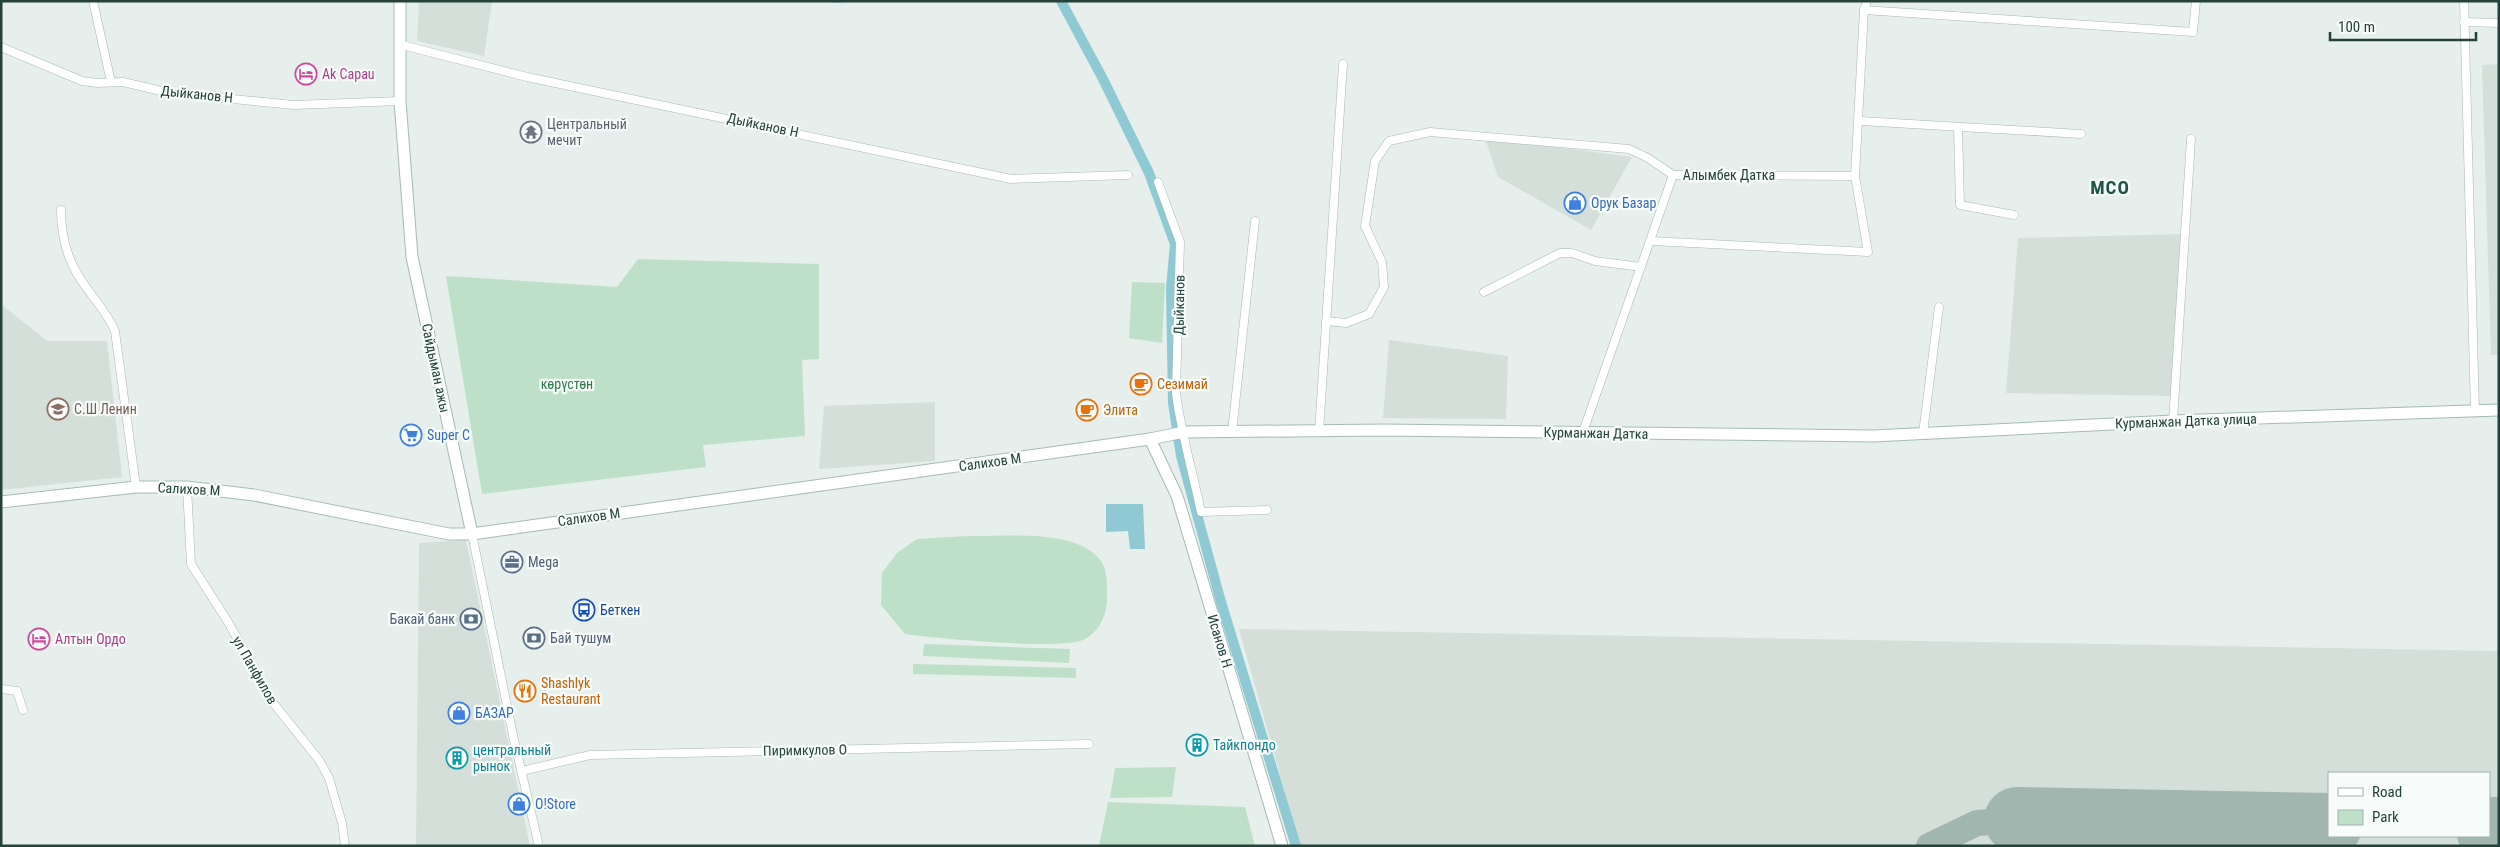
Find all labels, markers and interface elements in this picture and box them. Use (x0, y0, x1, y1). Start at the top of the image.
scale bar (2330, 10, 2476, 42)
text: 100 m (2338, 18, 2375, 36)
hotel icon: Ak Capau (294, 62, 318, 86)
place label: Ak Capau (322, 66, 375, 82)
street label: Дыйканов Н (160, 82, 234, 106)
street label: Дыйканов Н (726, 110, 800, 140)
place label: Центральный мечит (547, 116, 627, 148)
temple icon: Центральный мечит (519, 120, 543, 144)
street label: Алымбек Датка (1683, 167, 1775, 183)
district label: МСО (2090, 176, 2130, 199)
shop icon: Орук Базар (1563, 191, 1587, 215)
place label: Орук Базар (1591, 195, 1656, 211)
street label: Дыйканов (1170, 275, 1188, 335)
street label: Сайдыман ажы (419, 322, 453, 414)
cafe icon: Сезимай (1129, 372, 1153, 396)
park label: көрүстөн (541, 376, 593, 392)
place label: Сезимай (1157, 376, 1208, 392)
school or university icon: С.Ш Ленин (46, 397, 70, 421)
cafe icon: Элита (1075, 398, 1099, 422)
place label: С.Ш Ленин (74, 401, 137, 417)
place label: Элита (1103, 402, 1138, 418)
street label: Курманжан Датка улица (2115, 411, 2257, 431)
supermarket icon: Super C (399, 423, 423, 447)
street label: Курманжан Датка (1544, 424, 1648, 442)
place label: Super C (427, 427, 470, 443)
street label: Салихов М (958, 450, 1022, 474)
street label: Салихов М (157, 479, 221, 499)
street label: Салихов М (557, 505, 621, 529)
office icon: Mega (500, 550, 524, 574)
place label: Mega (528, 554, 559, 570)
bus stop icon: Беткен (572, 598, 596, 622)
place label: Беткен (600, 602, 640, 618)
bank icon: Бакай банк (459, 607, 483, 631)
place label: Бакай банк (389, 611, 455, 627)
street label: Исанов Н (1204, 612, 1236, 670)
bank icon: Бай тушум (522, 626, 546, 650)
hotel icon: Алтын Ордо (27, 627, 51, 651)
place label: Бай тушум (550, 630, 611, 646)
place label: Алтын Ордо (55, 631, 126, 647)
street label: ул Панфилов (229, 633, 281, 707)
place label: Shashlyk Restaurant (541, 675, 601, 707)
restaurant icon: Shashlyk Restaurant (513, 679, 537, 703)
shop icon: БАЗАР (447, 701, 471, 725)
place label: БАЗАР (475, 705, 514, 721)
building icon: Тайкпондо (1185, 733, 1209, 757)
place label: Тайкпондо (1213, 737, 1276, 753)
street label: Пиримкулов О (763, 741, 847, 759)
place label: центральный рынок (473, 742, 551, 774)
building icon: центральный рынок (445, 746, 469, 770)
legend (2328, 772, 2490, 837)
text: Road (2372, 783, 2402, 801)
shop icon: O!Store (507, 792, 531, 816)
place label: O!Store (535, 796, 576, 812)
text: Park (2372, 808, 2399, 826)

